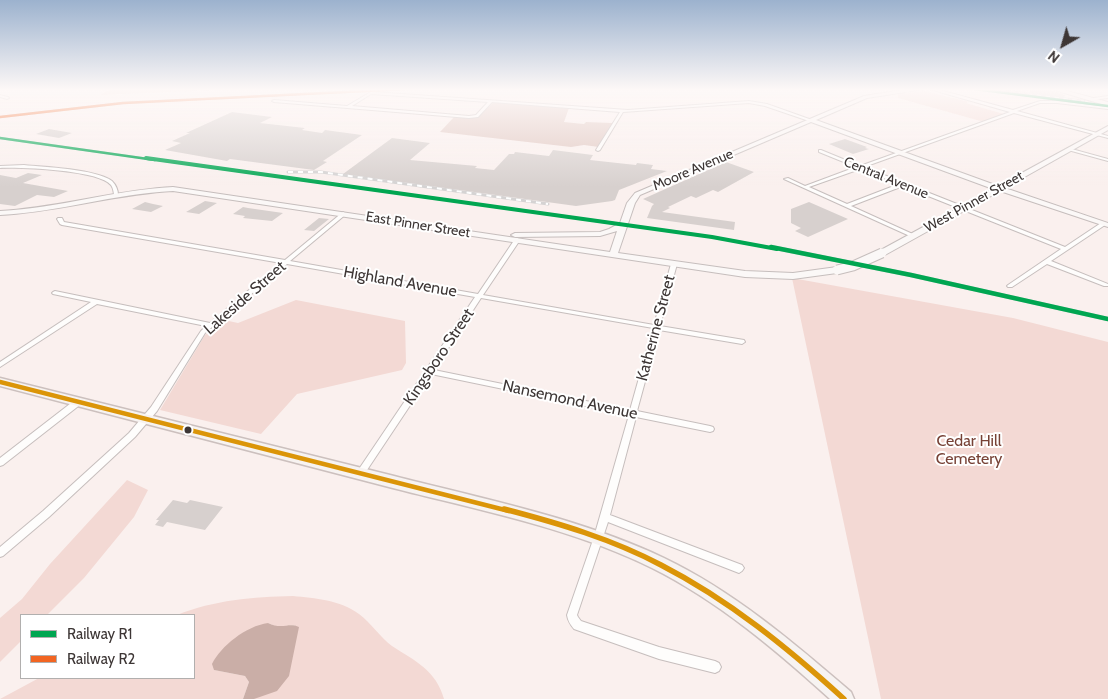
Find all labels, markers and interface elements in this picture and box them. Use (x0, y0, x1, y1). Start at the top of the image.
north arrow (1038, 20, 1088, 70)
text: N (1044, 47, 1063, 67)
street label: Moore Avenue (650, 146, 736, 194)
street label: Central Avenue (841, 153, 931, 203)
street label: West Pinner Street (921, 168, 1027, 236)
street label: East Pinner Street (365, 208, 471, 242)
street label: Lakeside Street (200, 257, 290, 339)
street label: Highland Avenue (342, 263, 458, 301)
street label: Katherine Street (633, 273, 679, 383)
street label: Kingsboro Street (400, 305, 478, 409)
street label: Nansemond Avenue (501, 376, 639, 424)
unlabelled marker (183, 425, 193, 435)
park label: Cedar Hill Cemetery (936, 431, 1002, 469)
legend (20, 614, 195, 679)
text: Railway R1 (67, 625, 132, 643)
text: Railway R2 (67, 650, 135, 668)

